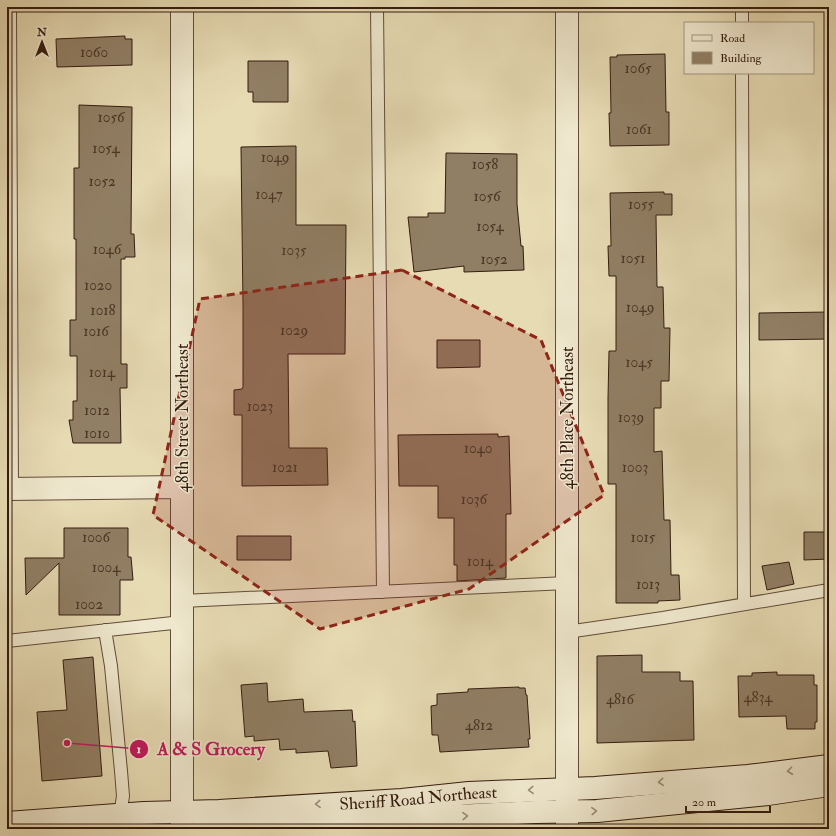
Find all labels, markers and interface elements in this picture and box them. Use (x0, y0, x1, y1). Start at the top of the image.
north arrow (22, 22, 62, 62)
legend (684, 22, 814, 74)
text: N (36, 26, 48, 39)
text: Road (720, 31, 745, 46)
house number: 1060 (80, 43, 108, 62)
text: Building (720, 51, 763, 66)
house number: 1065 (624, 59, 652, 78)
house number: 1056 (97, 108, 126, 127)
house number: 1061 (626, 120, 652, 139)
house number: 1054 (92, 139, 121, 158)
house number: 1049 (261, 148, 289, 167)
house number: 1058 (472, 155, 498, 174)
house number: 1052 (88, 172, 116, 191)
house number: 1047 (255, 185, 283, 204)
house number: 1056 (473, 187, 502, 206)
house number: 1055 (628, 195, 654, 214)
house number: 1054 (476, 217, 505, 236)
house number: 1046 (93, 240, 123, 259)
house number: 1035 (281, 241, 307, 260)
house number: 1051 (621, 249, 645, 268)
house number: 1052 (480, 250, 508, 269)
house number: 1020 (84, 276, 112, 295)
house number: 1049 (626, 298, 654, 317)
house number: 1018 (90, 301, 116, 320)
house number: 1029 (280, 321, 308, 340)
house number: 1016 (83, 322, 110, 341)
street label: 48th Street Northeast (172, 343, 193, 492)
street label: 48th Place Northeast (557, 346, 578, 490)
house number: 1045 (625, 353, 653, 372)
house number: 1014 (89, 363, 116, 382)
house number: 1023 (247, 397, 273, 416)
house number: 1012 (84, 401, 110, 420)
house number: 1039 (618, 408, 644, 427)
house number: 1010 (84, 424, 110, 443)
house number: 1040 (464, 439, 492, 458)
house number: 1021 (272, 458, 298, 477)
house number: 1003 (622, 458, 648, 477)
house number: 1036 (461, 490, 489, 509)
house number: 1006 (82, 528, 112, 547)
house number: 1015 (631, 528, 656, 547)
house number: 1014 (467, 552, 494, 571)
house number: 1004 (92, 558, 121, 577)
house number: 1013 (636, 575, 660, 594)
house number: 1002 (75, 595, 104, 614)
house number: 4834 (744, 688, 773, 707)
house number: 4816 (606, 690, 635, 709)
house number: 4812 (465, 716, 493, 735)
callout: A & S Grocery (129, 734, 273, 764)
text: A & S Grocery (156, 738, 266, 761)
text: 1 (137, 742, 141, 757)
one-way arrow (787, 766, 793, 775)
one-way arrow (658, 777, 664, 786)
street label: Sheriff Road Northeast (339, 782, 498, 815)
one-way arrow (528, 786, 534, 794)
scale bar (686, 788, 770, 814)
text: 20 m (692, 795, 717, 810)
one-way arrow (315, 800, 321, 809)
one-way arrow (591, 807, 597, 815)
one-way arrow (462, 812, 468, 820)

